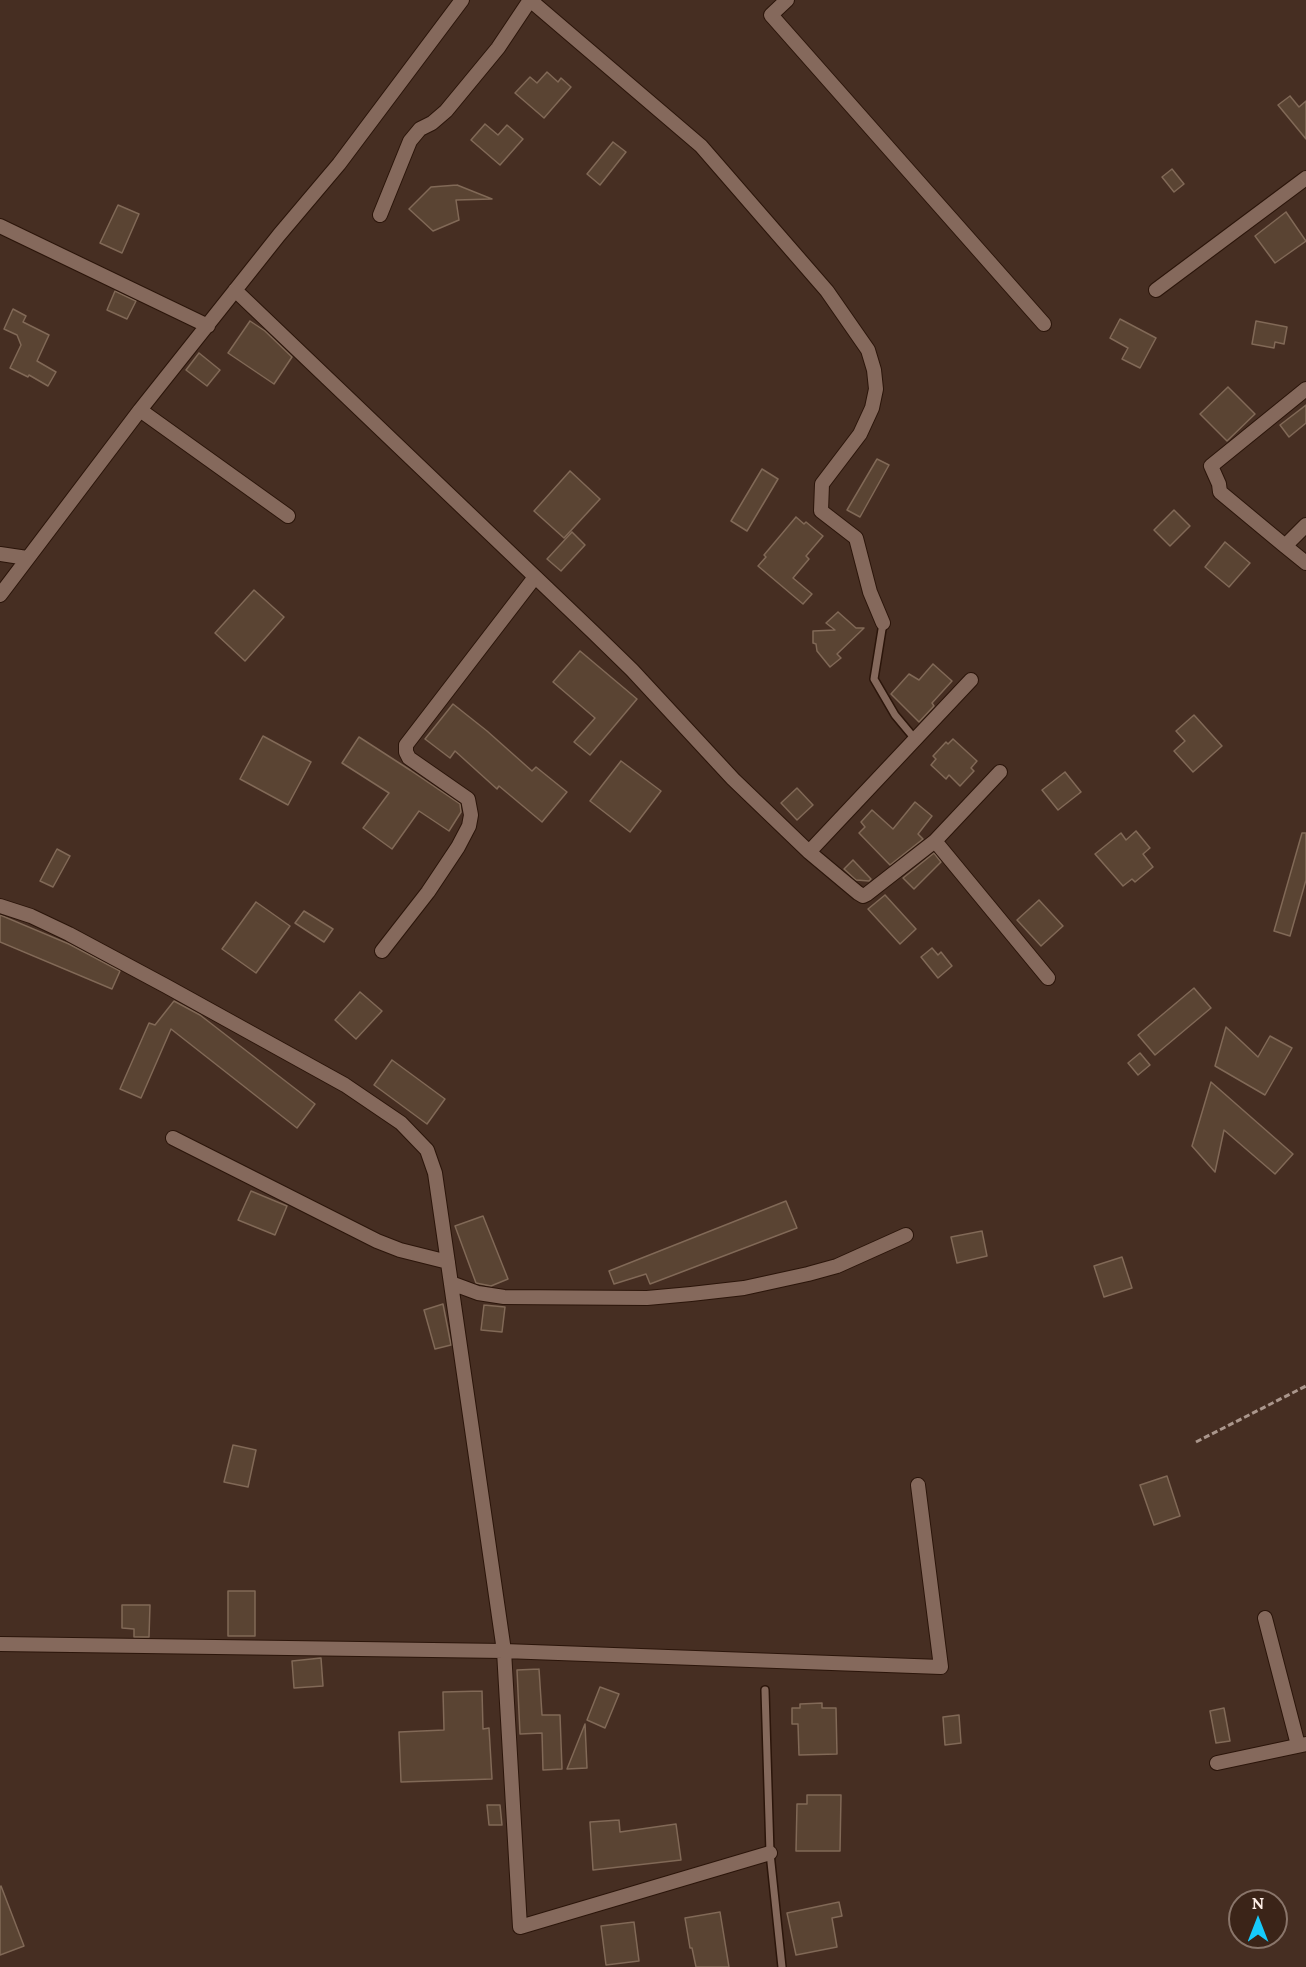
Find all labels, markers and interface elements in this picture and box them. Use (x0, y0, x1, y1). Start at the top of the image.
north arrow (1228, 1889, 1288, 1949)
text: N (1252, 1893, 1264, 1913)

